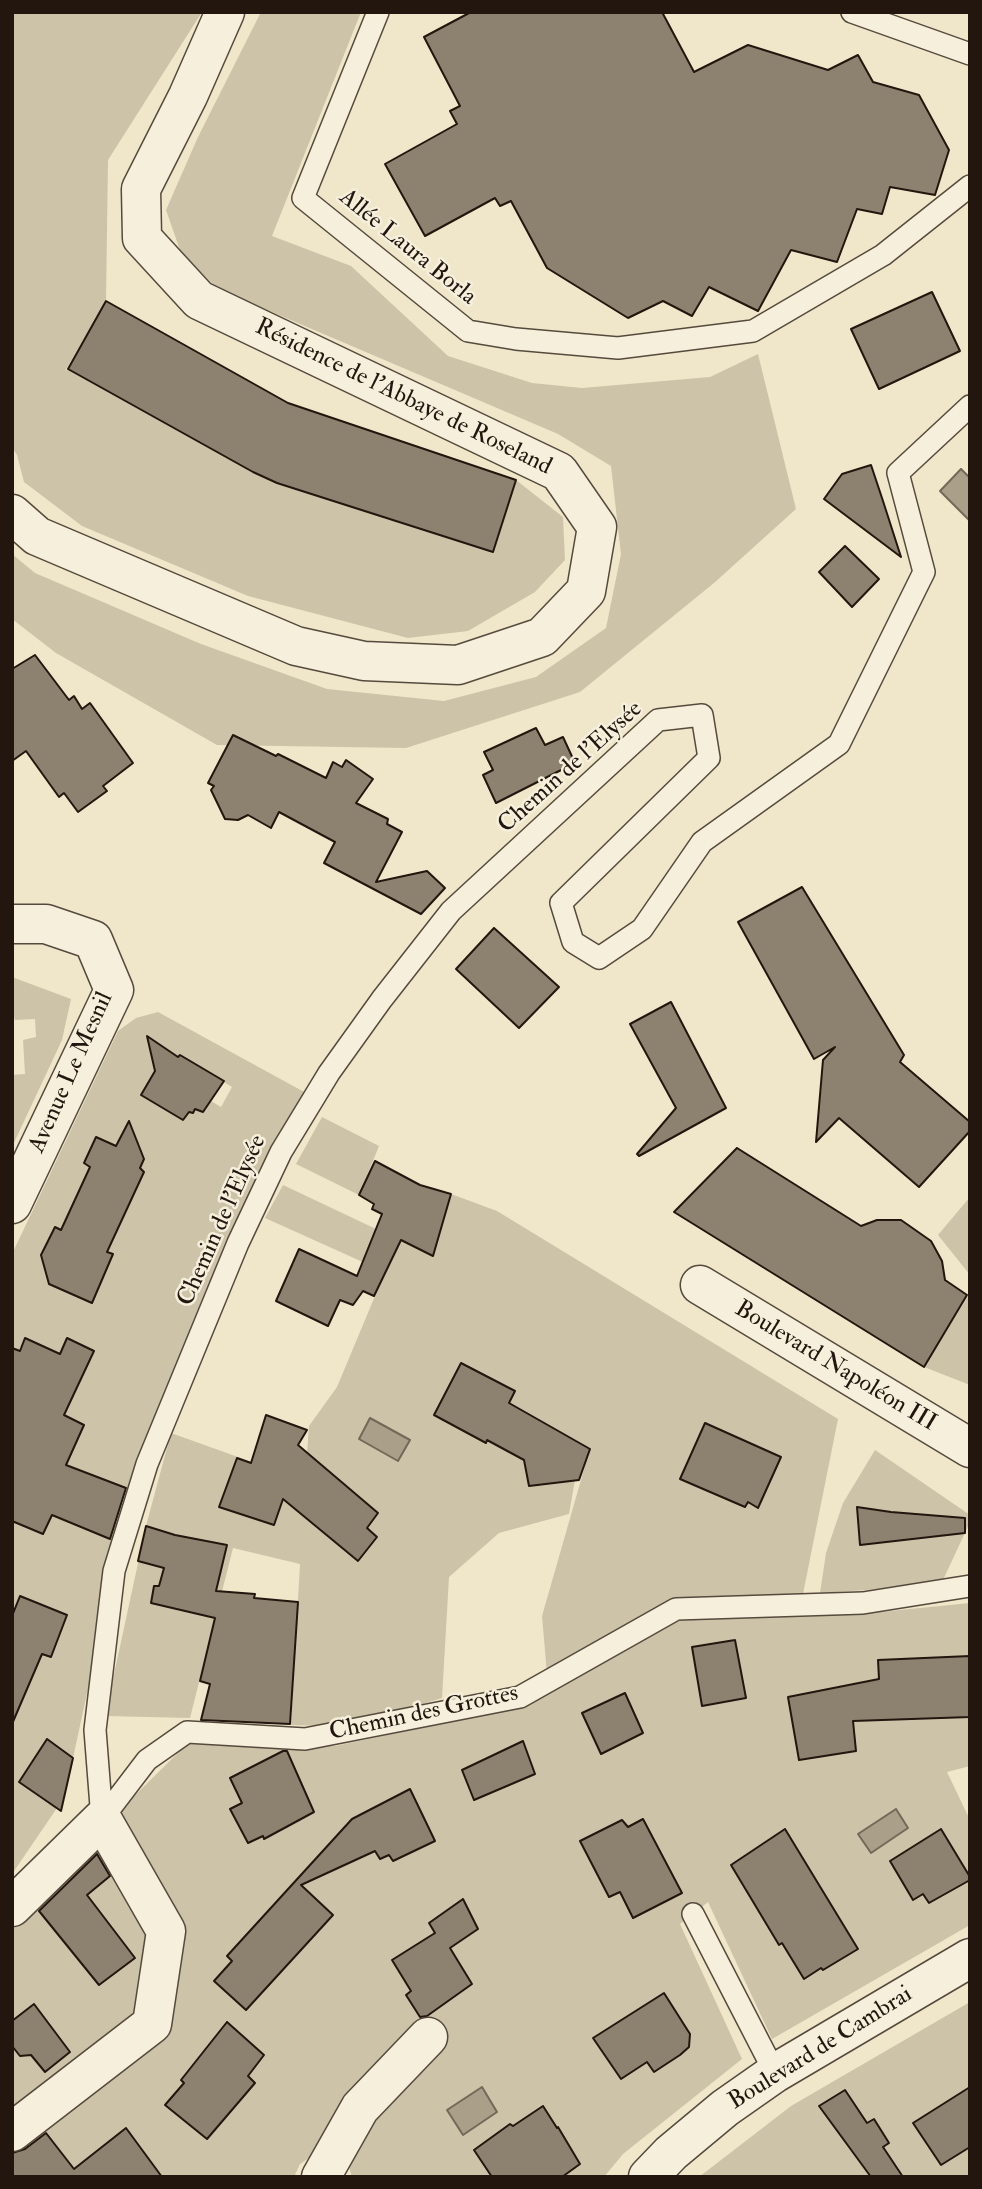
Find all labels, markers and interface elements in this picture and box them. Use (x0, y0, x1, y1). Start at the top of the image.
street label: Allée Laura Borla (333, 184, 481, 312)
street label: Résidence de l'Abbaye de Roseland (250, 314, 556, 482)
street label: Chemin de l'Elysée (493, 696, 649, 840)
street label: Avenue Le Mesnil (24, 988, 120, 1158)
street label: Chemin de l'Elysée (172, 1131, 274, 1311)
street label: Boulevard Napoléon III (729, 1295, 941, 1439)
street label: Chemin des Grottes (327, 1680, 521, 1748)
street label: Boulevard de Cambrai (724, 1981, 918, 2117)

